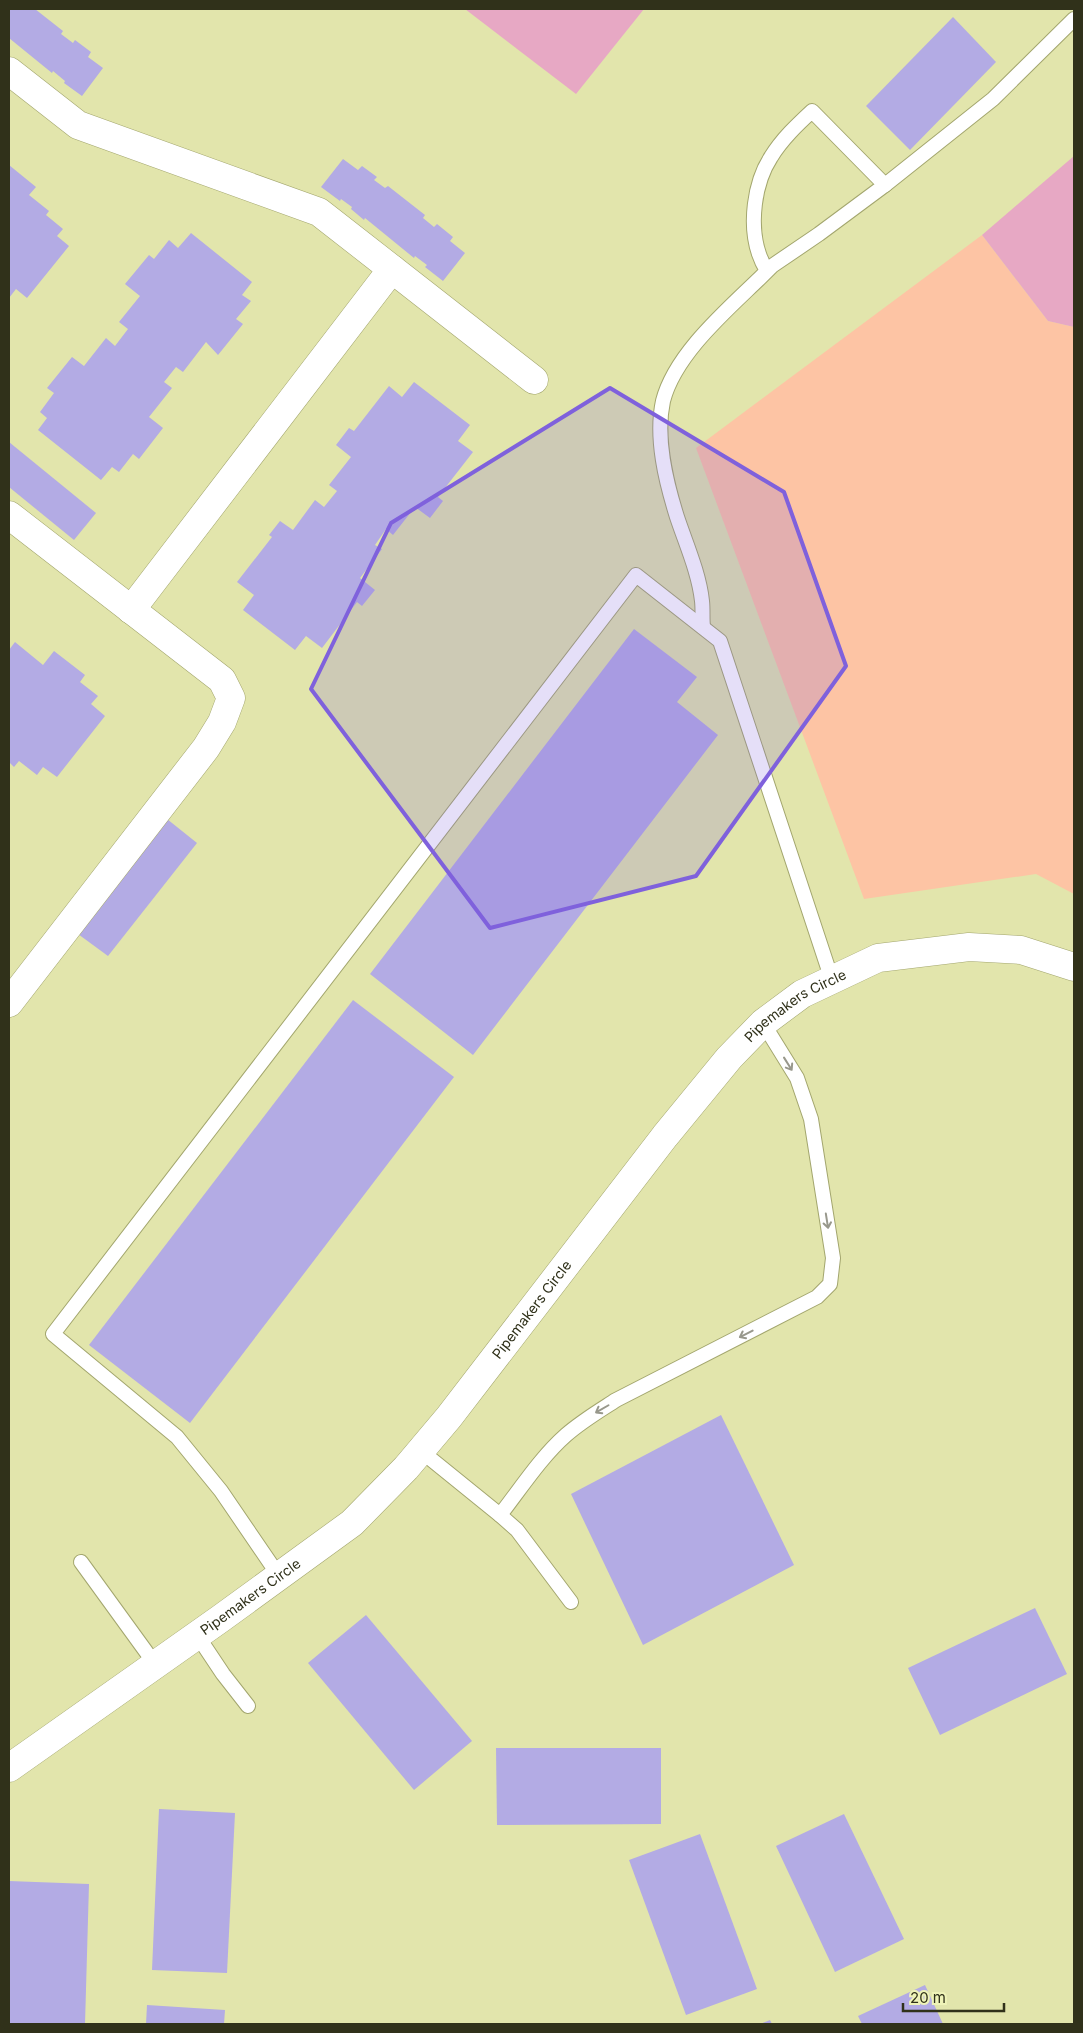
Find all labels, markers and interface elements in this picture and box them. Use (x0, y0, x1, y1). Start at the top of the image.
street label: Pipemakers Circle (740, 965, 849, 1045)
one-way arrow (783, 1057, 794, 1071)
one-way arrow (822, 1212, 832, 1228)
street label: Pipemakers Circle (488, 1257, 574, 1362)
one-way arrow (739, 1330, 754, 1339)
one-way arrow (595, 1404, 609, 1414)
street label: Pipemakers Circle (197, 1554, 304, 1638)
scale bar (903, 1980, 1004, 2012)
text: 20 m (910, 1988, 946, 2007)

